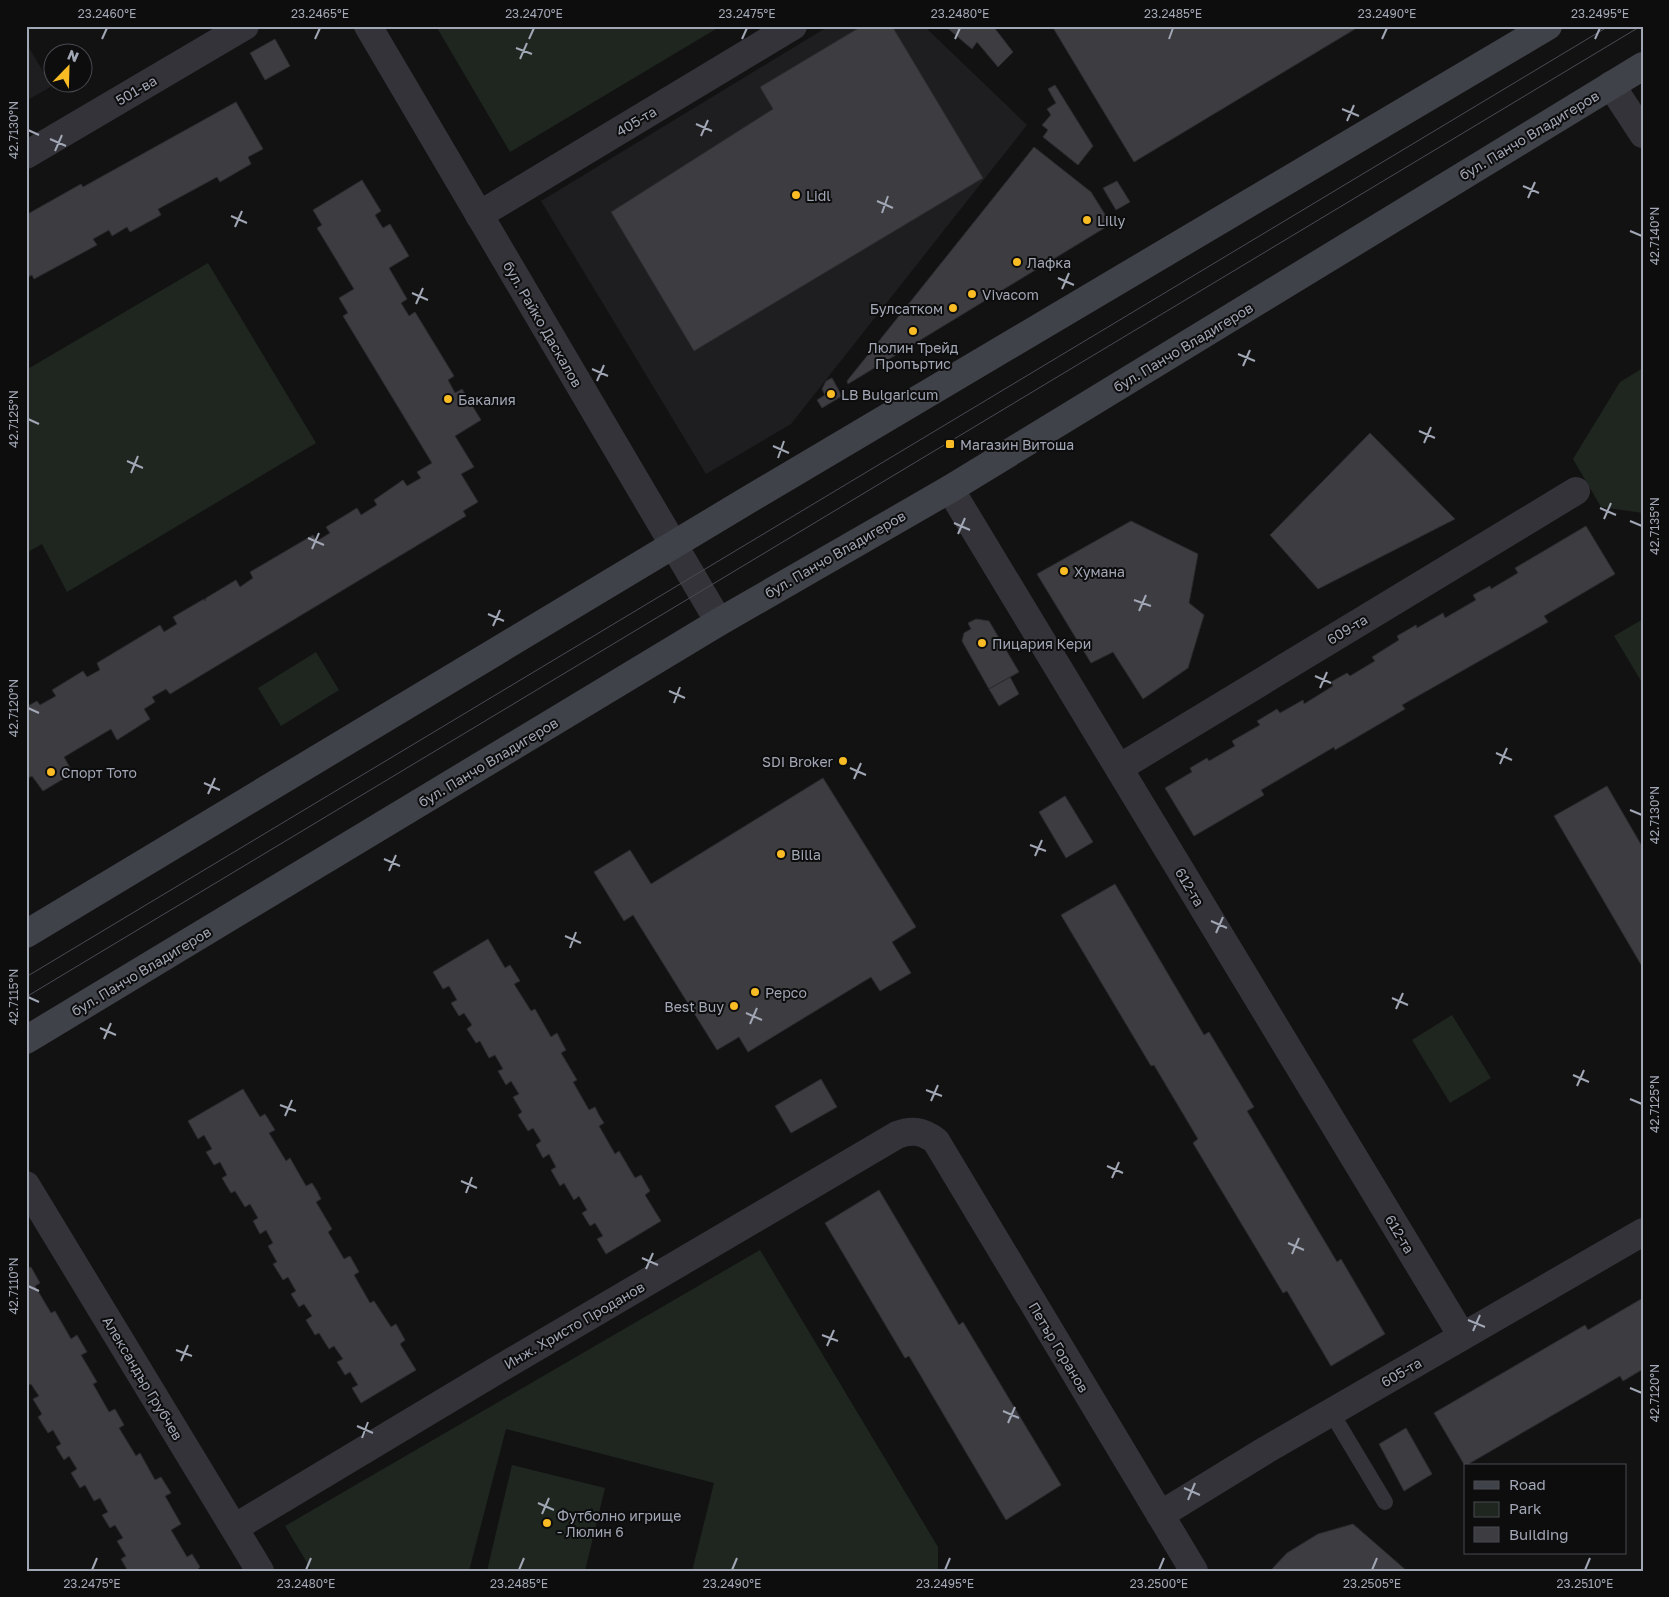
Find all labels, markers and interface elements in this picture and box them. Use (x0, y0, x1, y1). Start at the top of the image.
text: 23.2460°E (78, 6, 136, 21)
text: 23.2465°E (291, 6, 349, 21)
text: 23.2470°E (505, 6, 563, 21)
text: 23.2475°E (718, 6, 776, 21)
text: 23.2480°E (931, 6, 989, 21)
text: 23.2485°E (1144, 6, 1202, 21)
text: 23.2490°E (1358, 6, 1416, 21)
text: 23.2495°E (1571, 6, 1629, 21)
north arrow (42, 42, 92, 92)
text: N (65, 46, 81, 65)
street label: 501-ва (112, 71, 160, 109)
street label: бул. Панчо Владигеров (1456, 87, 1602, 183)
text: 42.7130°N (6, 101, 21, 159)
street label: 405-та (613, 102, 659, 140)
place label: Lidl (806, 187, 831, 204)
marker: Lidl (790, 189, 802, 201)
text: 42.7140°N (1647, 207, 1662, 265)
place label: Lilly (1097, 212, 1125, 229)
marker: Lilly (1081, 214, 1093, 226)
place label: Лафка (1027, 254, 1071, 271)
marker: Лафка (1011, 256, 1023, 268)
street label: бул. Райко Даскалов (500, 258, 586, 390)
place label: Vivacom (982, 286, 1039, 303)
marker: Vivacom (966, 288, 978, 300)
street label: бул. Панчо Владигеров (1110, 299, 1256, 395)
place label: Булсатком (870, 300, 943, 317)
marker: Булсатком (947, 302, 959, 314)
marker: Люлин Трейд Пропъртис (907, 325, 919, 337)
place label: Люлин Трейд Пропъртис (868, 339, 959, 372)
place label: LB Bulgaricum (841, 386, 938, 403)
marker: LB Bulgaricum (825, 388, 837, 400)
text: 42.7125°N (6, 390, 21, 448)
place label: Бакалия (458, 391, 516, 408)
marker: Бакалия (442, 393, 454, 405)
place label: Магазин Витоша (960, 436, 1074, 453)
marker: Магазин Витоша (944, 438, 956, 450)
text: 42.7135°N (1647, 497, 1662, 555)
street label: бул. Панчо Владигеров (762, 507, 909, 601)
place label: Хумана (1074, 563, 1125, 580)
marker: Хумана (1058, 565, 1070, 577)
street label: 609-та (1324, 610, 1370, 648)
place label: Пицария Кери (992, 635, 1091, 652)
marker: Пицария Кери (976, 637, 988, 649)
text: 42.7120°N (6, 679, 21, 737)
street label: бул. Панчо Владигеров (415, 714, 561, 810)
place label: SDI Broker (762, 753, 834, 770)
marker: SDI Broker (837, 755, 849, 767)
place label: Спорт Тото (61, 764, 137, 781)
marker: Спорт Тото (45, 766, 57, 778)
text: 42.7130°N (1647, 786, 1662, 844)
place label: Billa (791, 846, 821, 863)
marker: Billa (775, 848, 787, 860)
street label: 612-та (1172, 865, 1208, 909)
street label: бул. Панчо Владигеров (68, 923, 214, 1019)
text: 42.7115°N (6, 969, 21, 1025)
place label: Pepco (765, 984, 807, 1001)
marker: Pepco (749, 986, 761, 998)
place label: Best Buy (664, 998, 724, 1015)
marker: Best Buy (728, 1000, 740, 1012)
text: 42.7125°N (1647, 1075, 1662, 1133)
street label: 612-та (1382, 1212, 1418, 1256)
text: 42.7110°N (6, 1257, 21, 1315)
street label: Инж. Христо Проданов (501, 1278, 647, 1372)
street label: Петър Горанов (1025, 1299, 1093, 1395)
street label: Александър Грубчев (99, 1313, 187, 1443)
street label: 605-та (1378, 1354, 1424, 1390)
text: 42.7120°N (1647, 1364, 1662, 1422)
legend (1464, 1464, 1626, 1554)
text: Road (1509, 1475, 1546, 1493)
text: Park (1509, 1499, 1542, 1517)
place label: Футболно игрище - Люлин 6 (557, 1507, 681, 1540)
marker: Футболно игрище - Люлин 6 (541, 1517, 553, 1529)
text: Building (1509, 1525, 1569, 1543)
text: 23.2475°E (63, 1576, 121, 1591)
text: 23.2480°E (277, 1576, 335, 1591)
text: 23.2485°E (490, 1576, 548, 1591)
text: 23.2490°E (703, 1576, 761, 1591)
text: 23.2495°E (916, 1576, 974, 1591)
text: 23.2500°E (1130, 1576, 1188, 1591)
text: 23.2505°E (1343, 1576, 1401, 1591)
text: 23.2510°E (1557, 1576, 1613, 1591)

